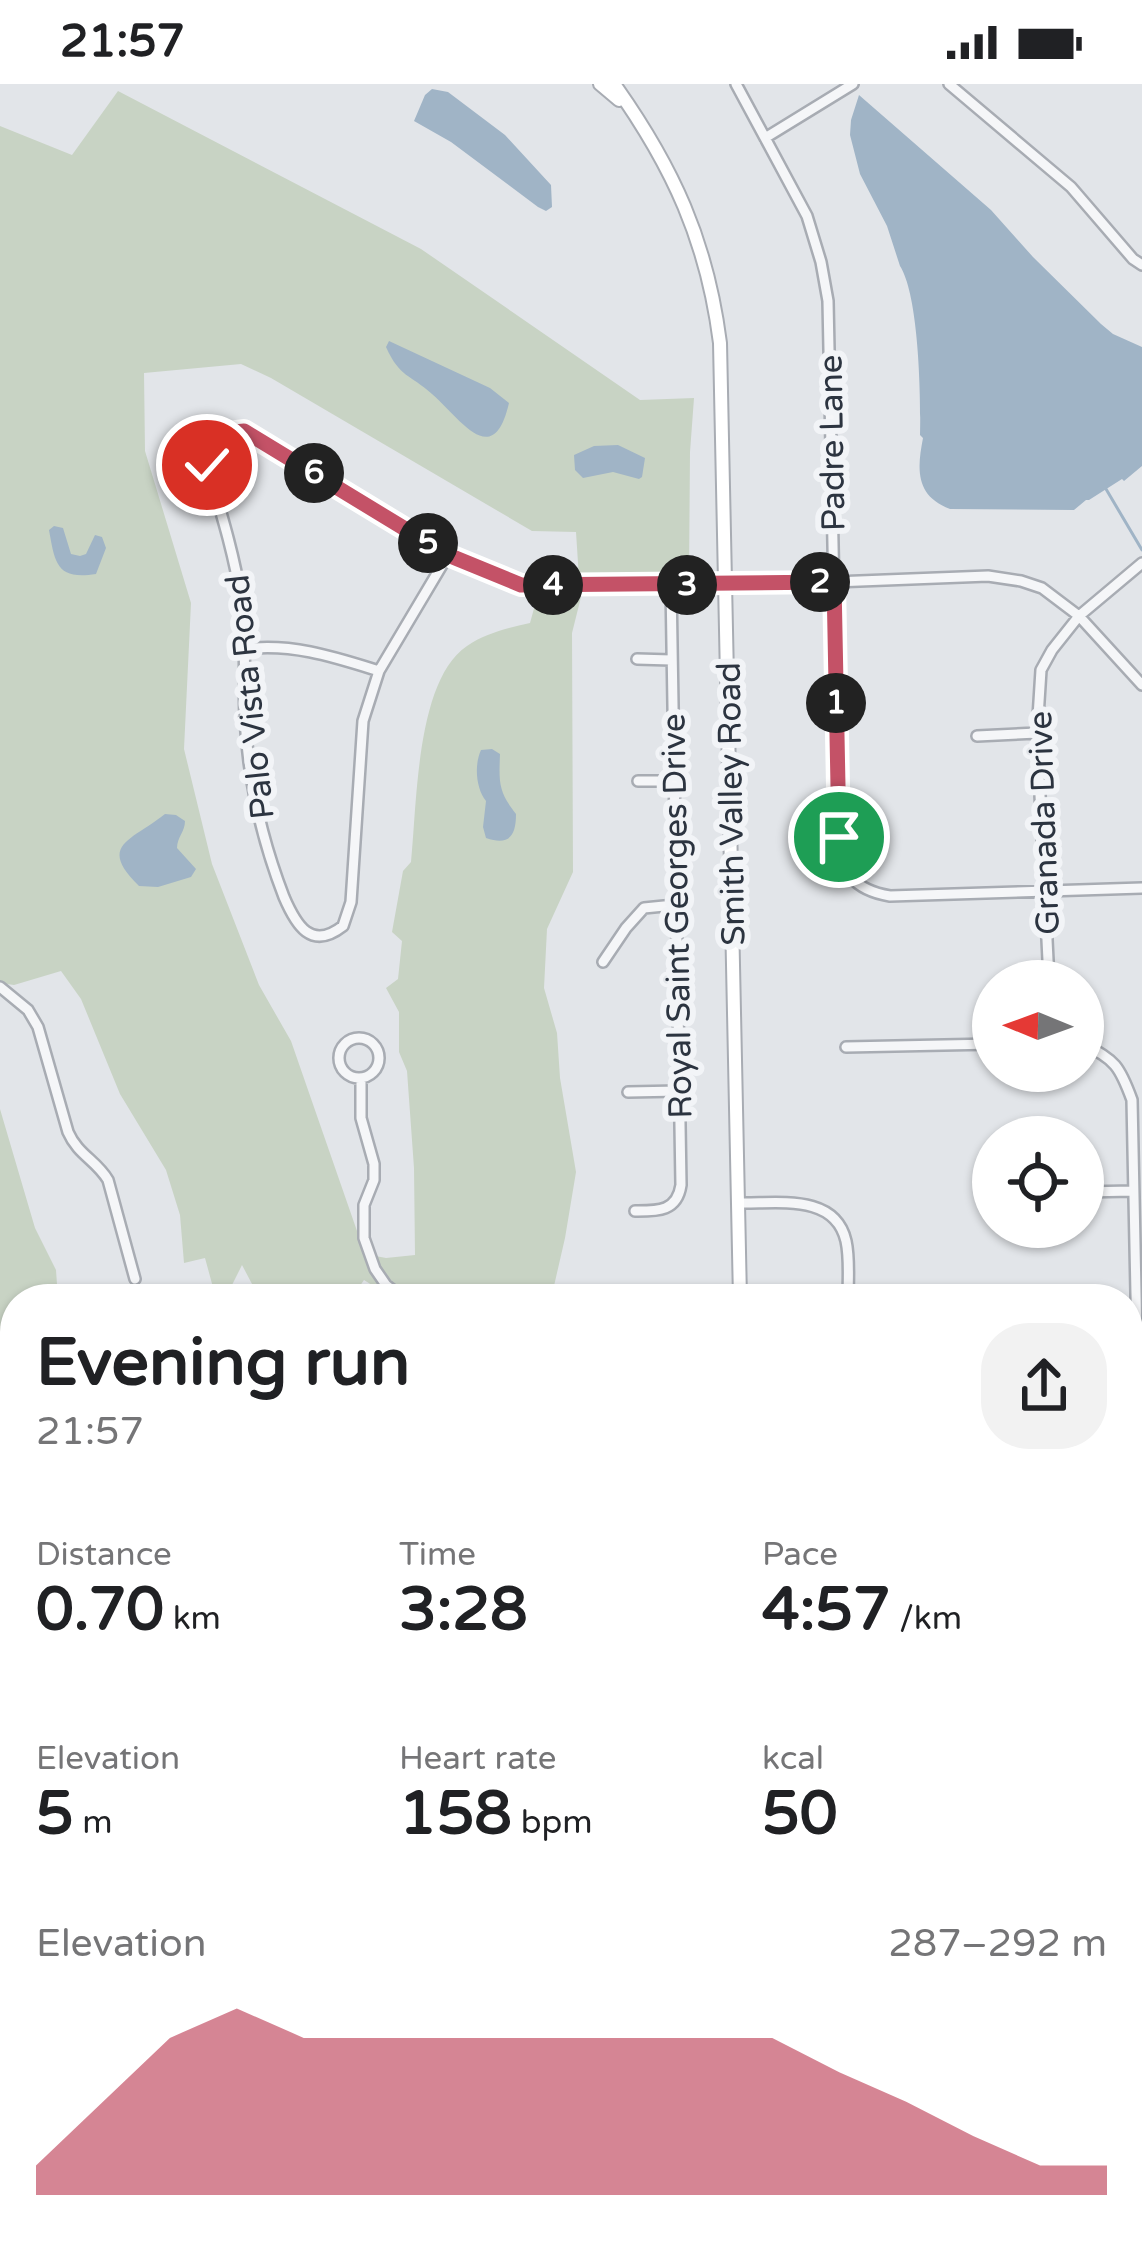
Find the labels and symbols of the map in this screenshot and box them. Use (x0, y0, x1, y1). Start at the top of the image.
street label: Padre Lane (811, 354, 854, 532)
pin (156, 414, 258, 516)
pin: 6 (284, 443, 344, 503)
pin: 5 (398, 513, 458, 573)
pin: 2 (790, 552, 850, 612)
pin: 4 (523, 555, 583, 615)
pin: 3 (657, 555, 717, 615)
street label: Palo Vista Road (218, 573, 283, 821)
street label: Smith Valley Road (710, 662, 753, 946)
pin: 1 (806, 673, 866, 733)
street label: Granada Drive (1021, 710, 1068, 936)
street label: Royal Saint Georges Drive (654, 713, 701, 1119)
pin (788, 786, 890, 888)
north arrow (972, 960, 1104, 1092)

